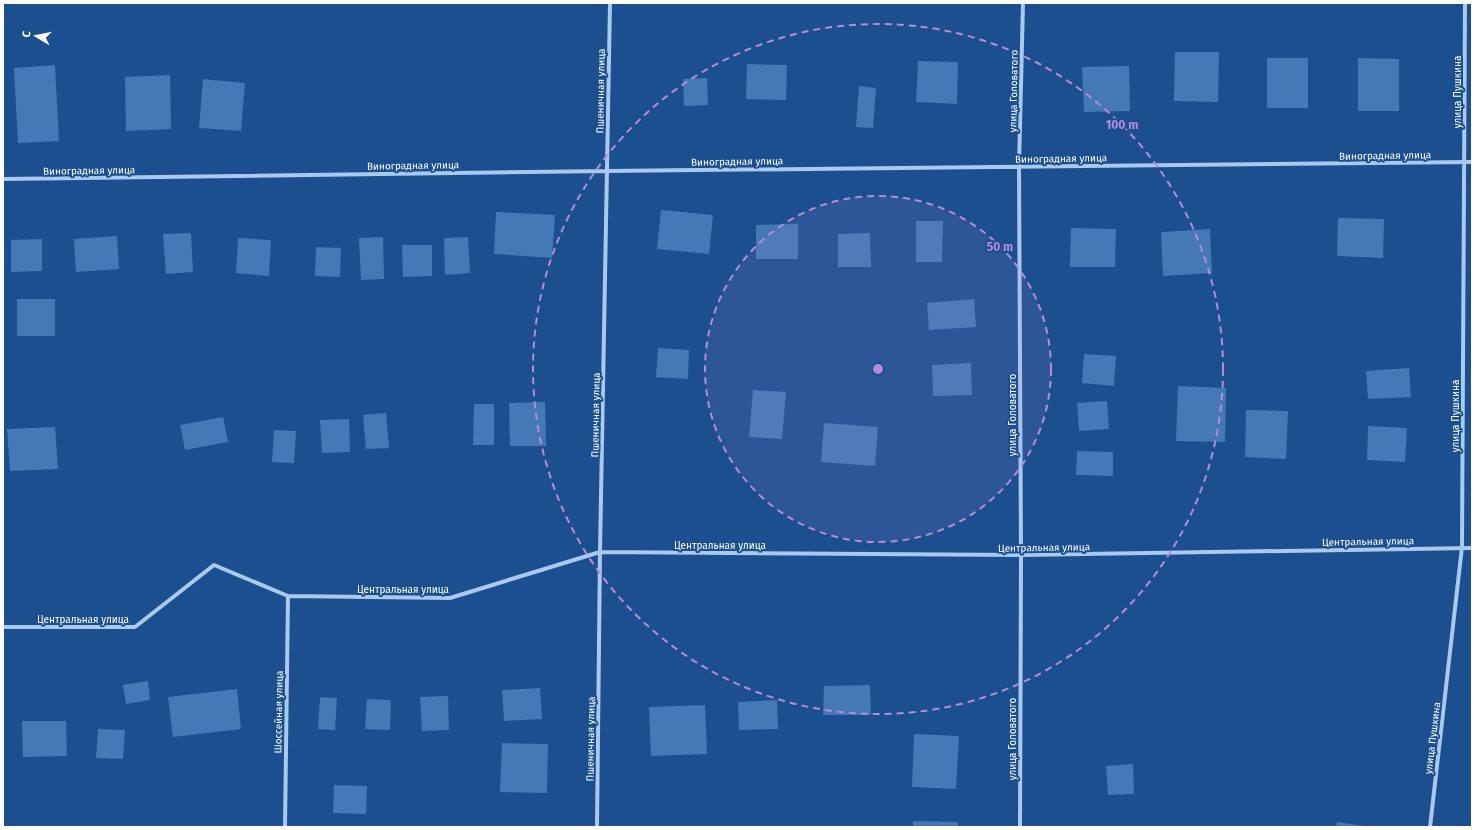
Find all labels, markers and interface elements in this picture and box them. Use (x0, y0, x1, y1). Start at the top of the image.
north arrow (16, 16, 56, 56)
text: С (20, 29, 34, 39)
street label: Пшеничная улица (594, 48, 608, 134)
street label: улица Головатого (1007, 49, 1021, 132)
street label: улица Пушкина (1452, 56, 1464, 128)
text: 100 m (1106, 118, 1138, 132)
street label: Виноградная улица (1339, 149, 1431, 163)
street label: Виноградная улица (1015, 152, 1107, 166)
street label: Виноградная улица (691, 155, 783, 169)
street label: Виноградная улица (367, 159, 459, 173)
street label: Виноградная улица (43, 164, 135, 178)
text: 50 m (987, 240, 1013, 254)
centre of rings (871, 362, 885, 376)
street label: Пшеничная улица (589, 372, 603, 458)
street label: улица Головатого (1007, 374, 1019, 456)
street label: улица Пушкина (1450, 380, 1462, 452)
street label: Центральная улица (1322, 535, 1414, 549)
street label: Центральная улица (674, 540, 766, 552)
street label: Центральная улица (998, 541, 1090, 555)
street label: Центральная улица (357, 584, 449, 596)
street label: Центральная улица (37, 614, 129, 626)
street label: Шоссейная улица (272, 670, 286, 754)
street label: Пшеничная улица (584, 696, 598, 782)
street label: улица Головатого (1007, 698, 1019, 780)
street label: улица Пушкина (1423, 701, 1443, 775)

